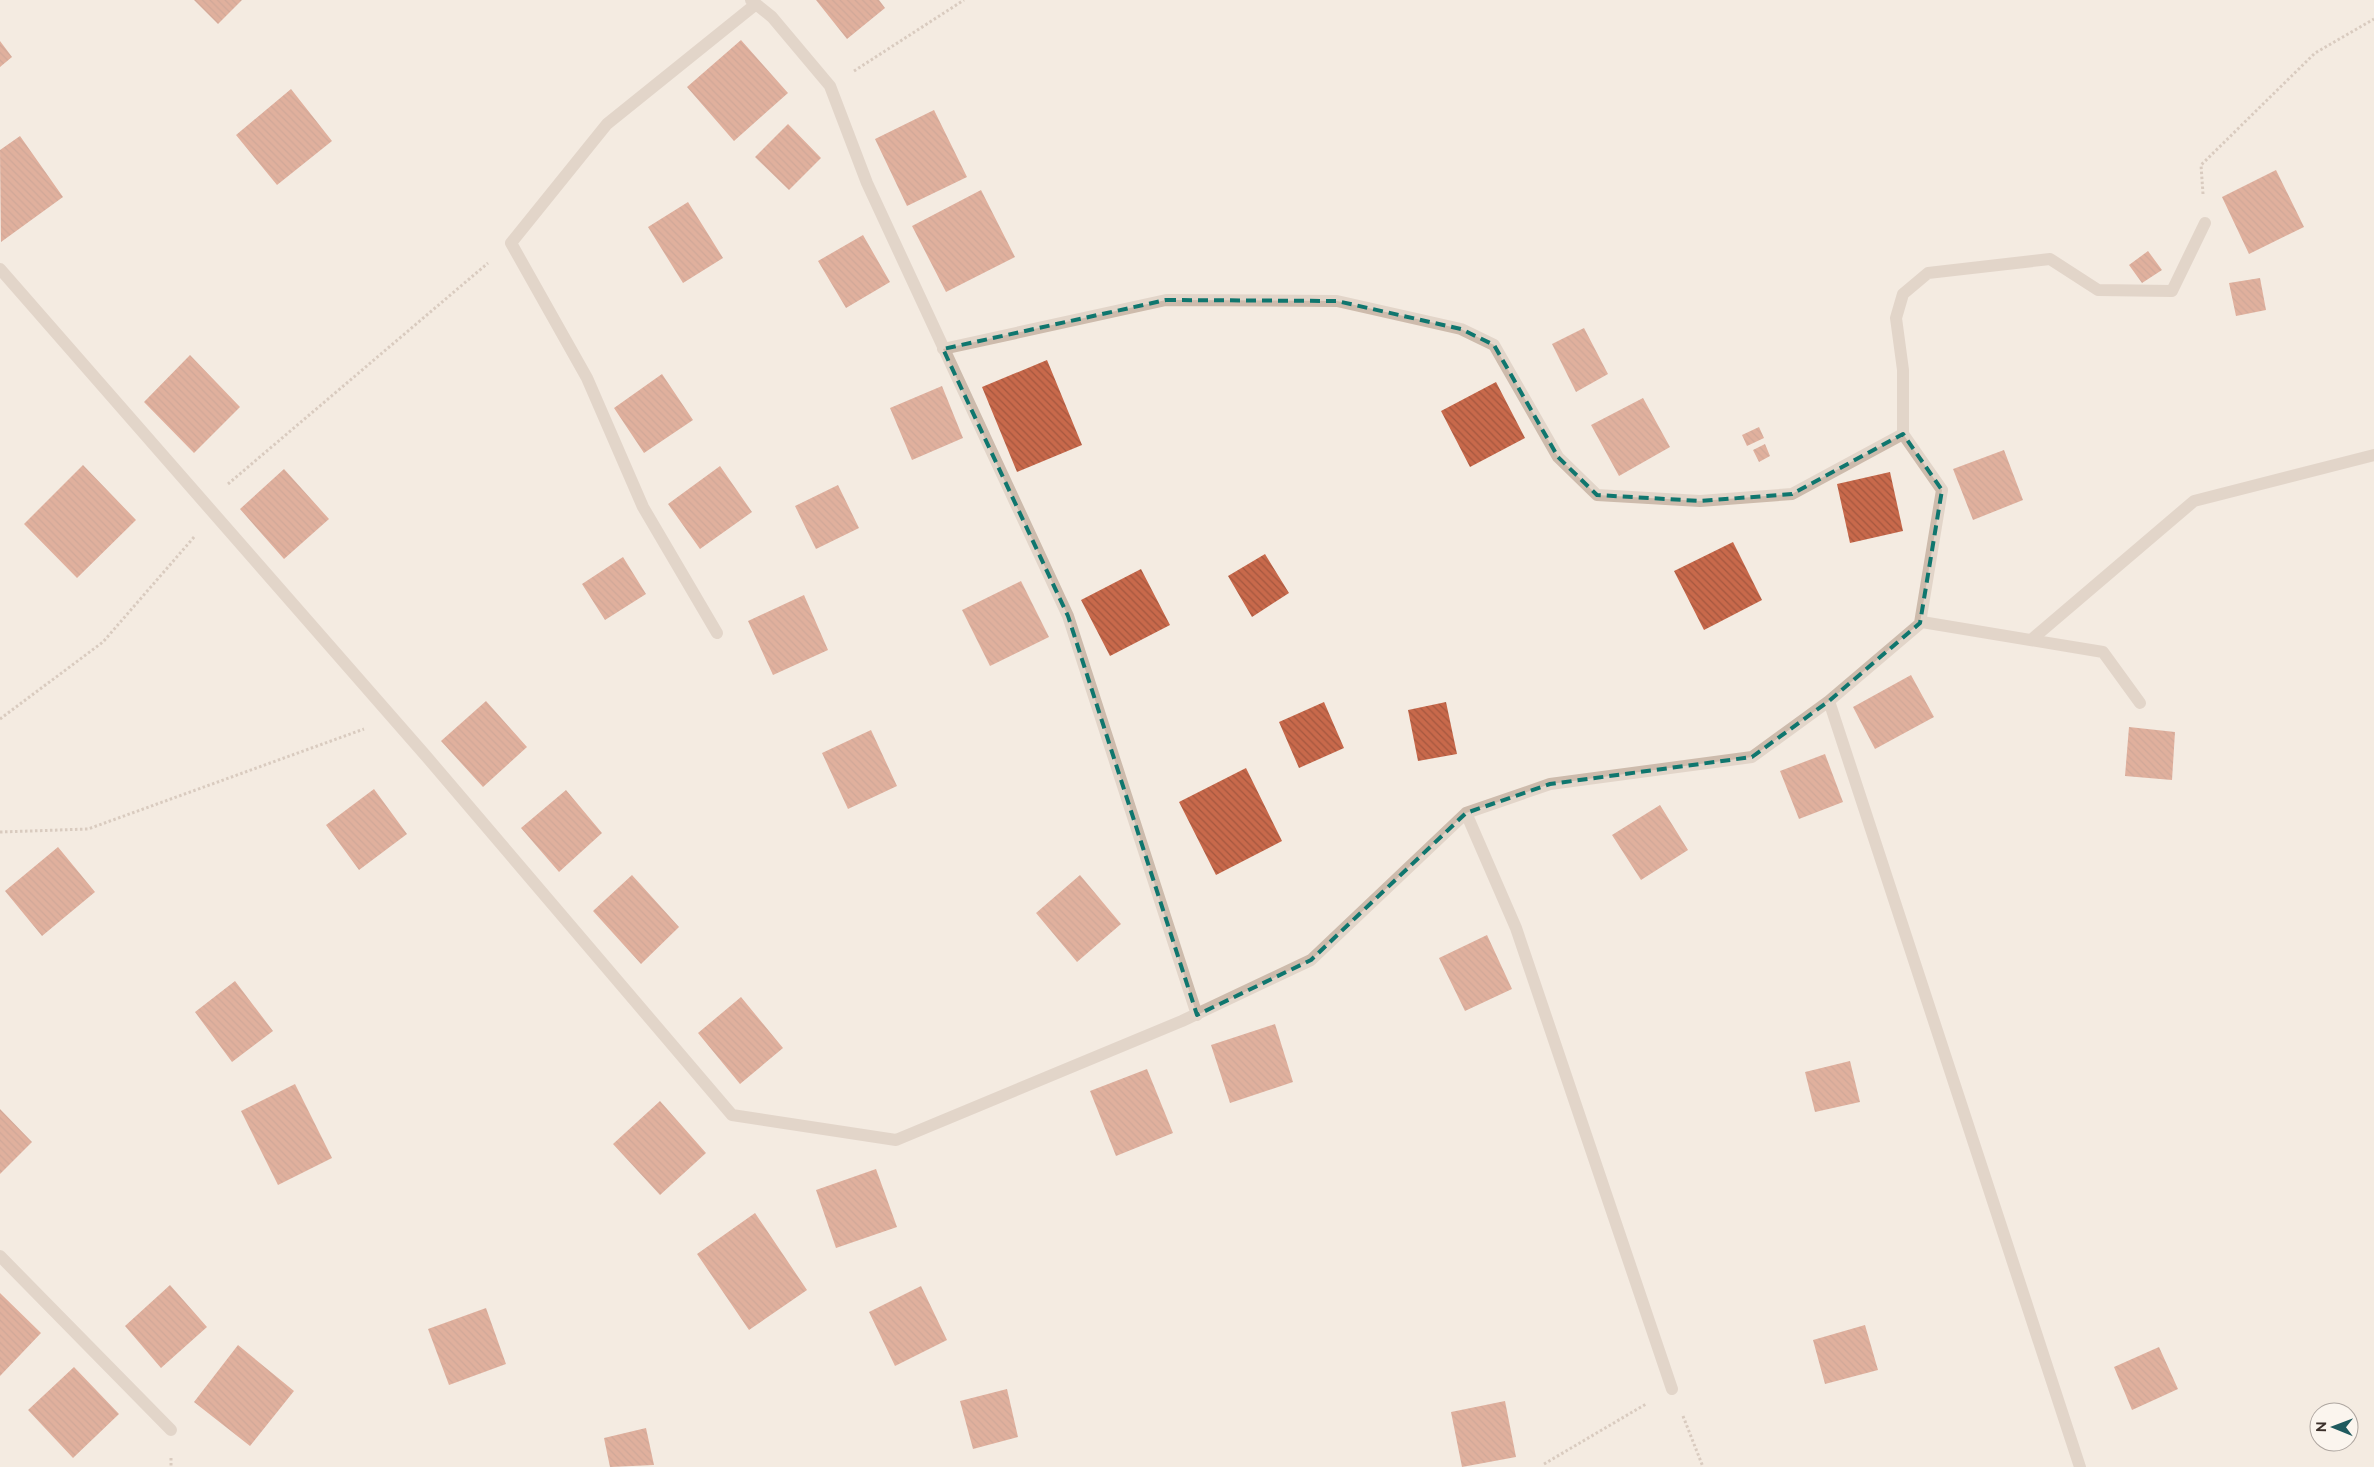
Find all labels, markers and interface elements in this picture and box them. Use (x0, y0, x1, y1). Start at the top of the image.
north arrow (2309, 1402, 2359, 1452)
text: N (2313, 1421, 2329, 1432)

